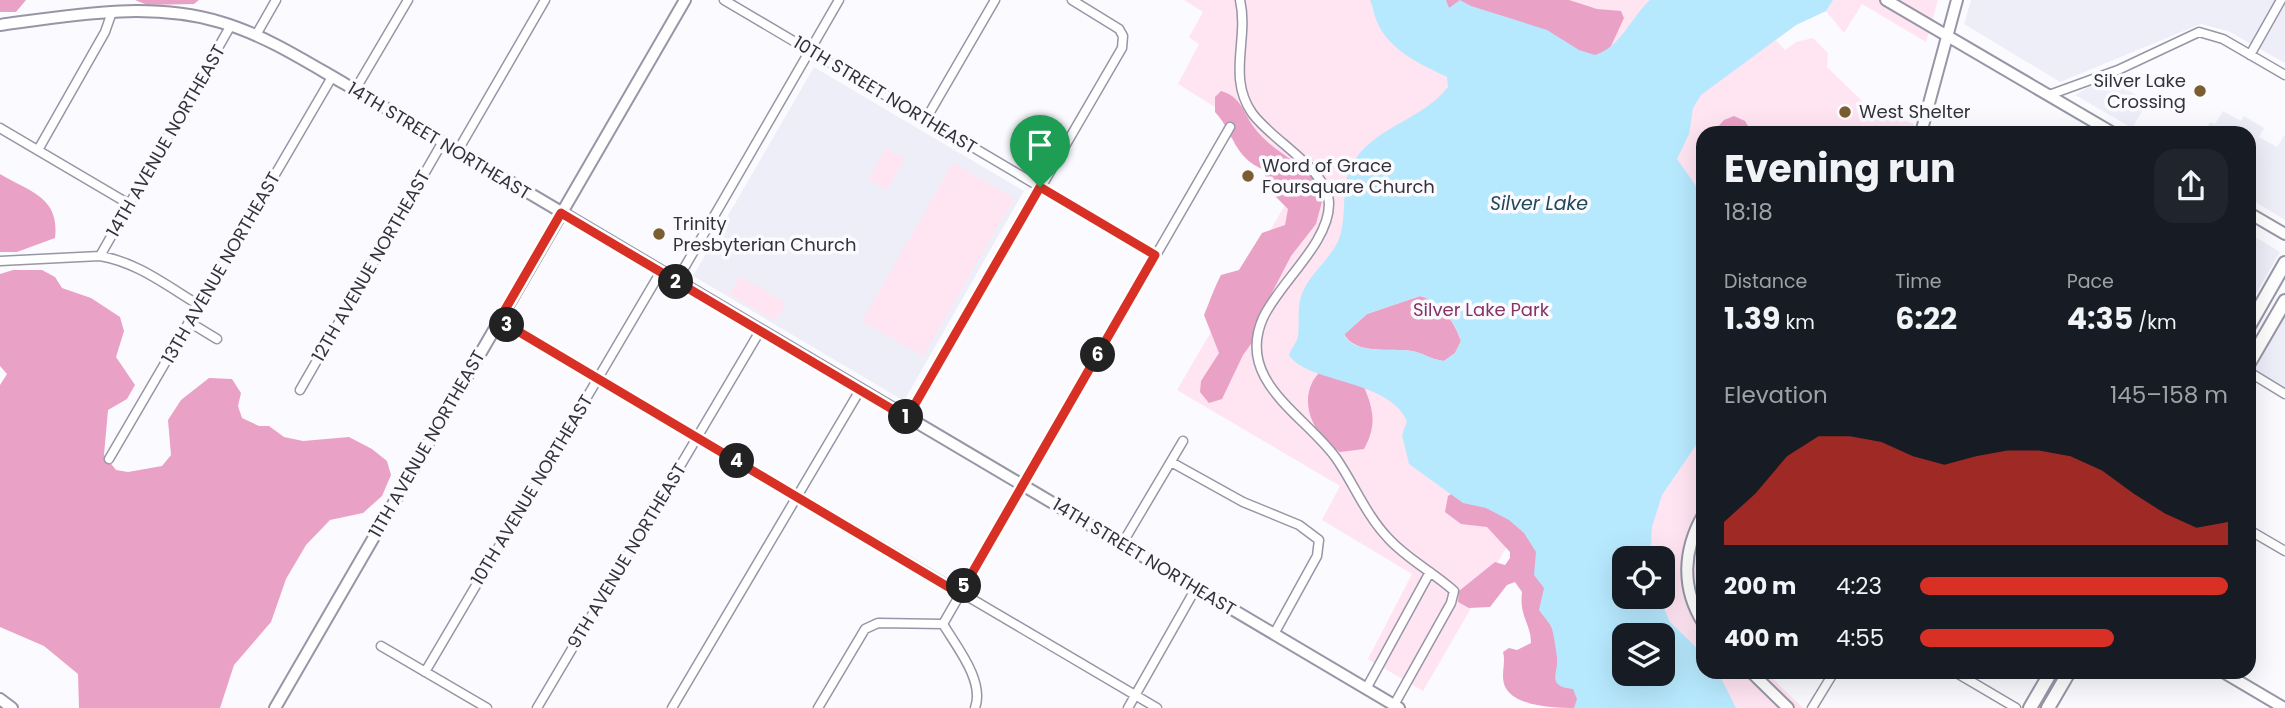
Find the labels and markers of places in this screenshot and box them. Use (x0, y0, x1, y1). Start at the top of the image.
place label: Silver Lake Crossing (2093, 68, 2186, 114)
marker: Silver Lake Crossing (2192, 83, 2208, 99)
place label: West Shelter (1859, 99, 1971, 124)
marker: West Shelter (1837, 104, 1853, 120)
pin (1010, 115, 1070, 187)
place label: Word of Grace Foursquare Church (1262, 153, 1435, 199)
marker: Word of Grace Foursquare Church (1240, 168, 1256, 184)
place label: Trinity Presbyterian Church (673, 211, 856, 257)
marker: Trinity Presbyterian Church (651, 226, 667, 242)
pin: 2 (658, 264, 694, 300)
pin: 3 (490, 308, 524, 342)
pin: 6 (1080, 338, 1116, 372)
pin: 1 (888, 400, 923, 434)
pin: 4 (720, 444, 754, 478)
pin: 5 (946, 568, 982, 604)

